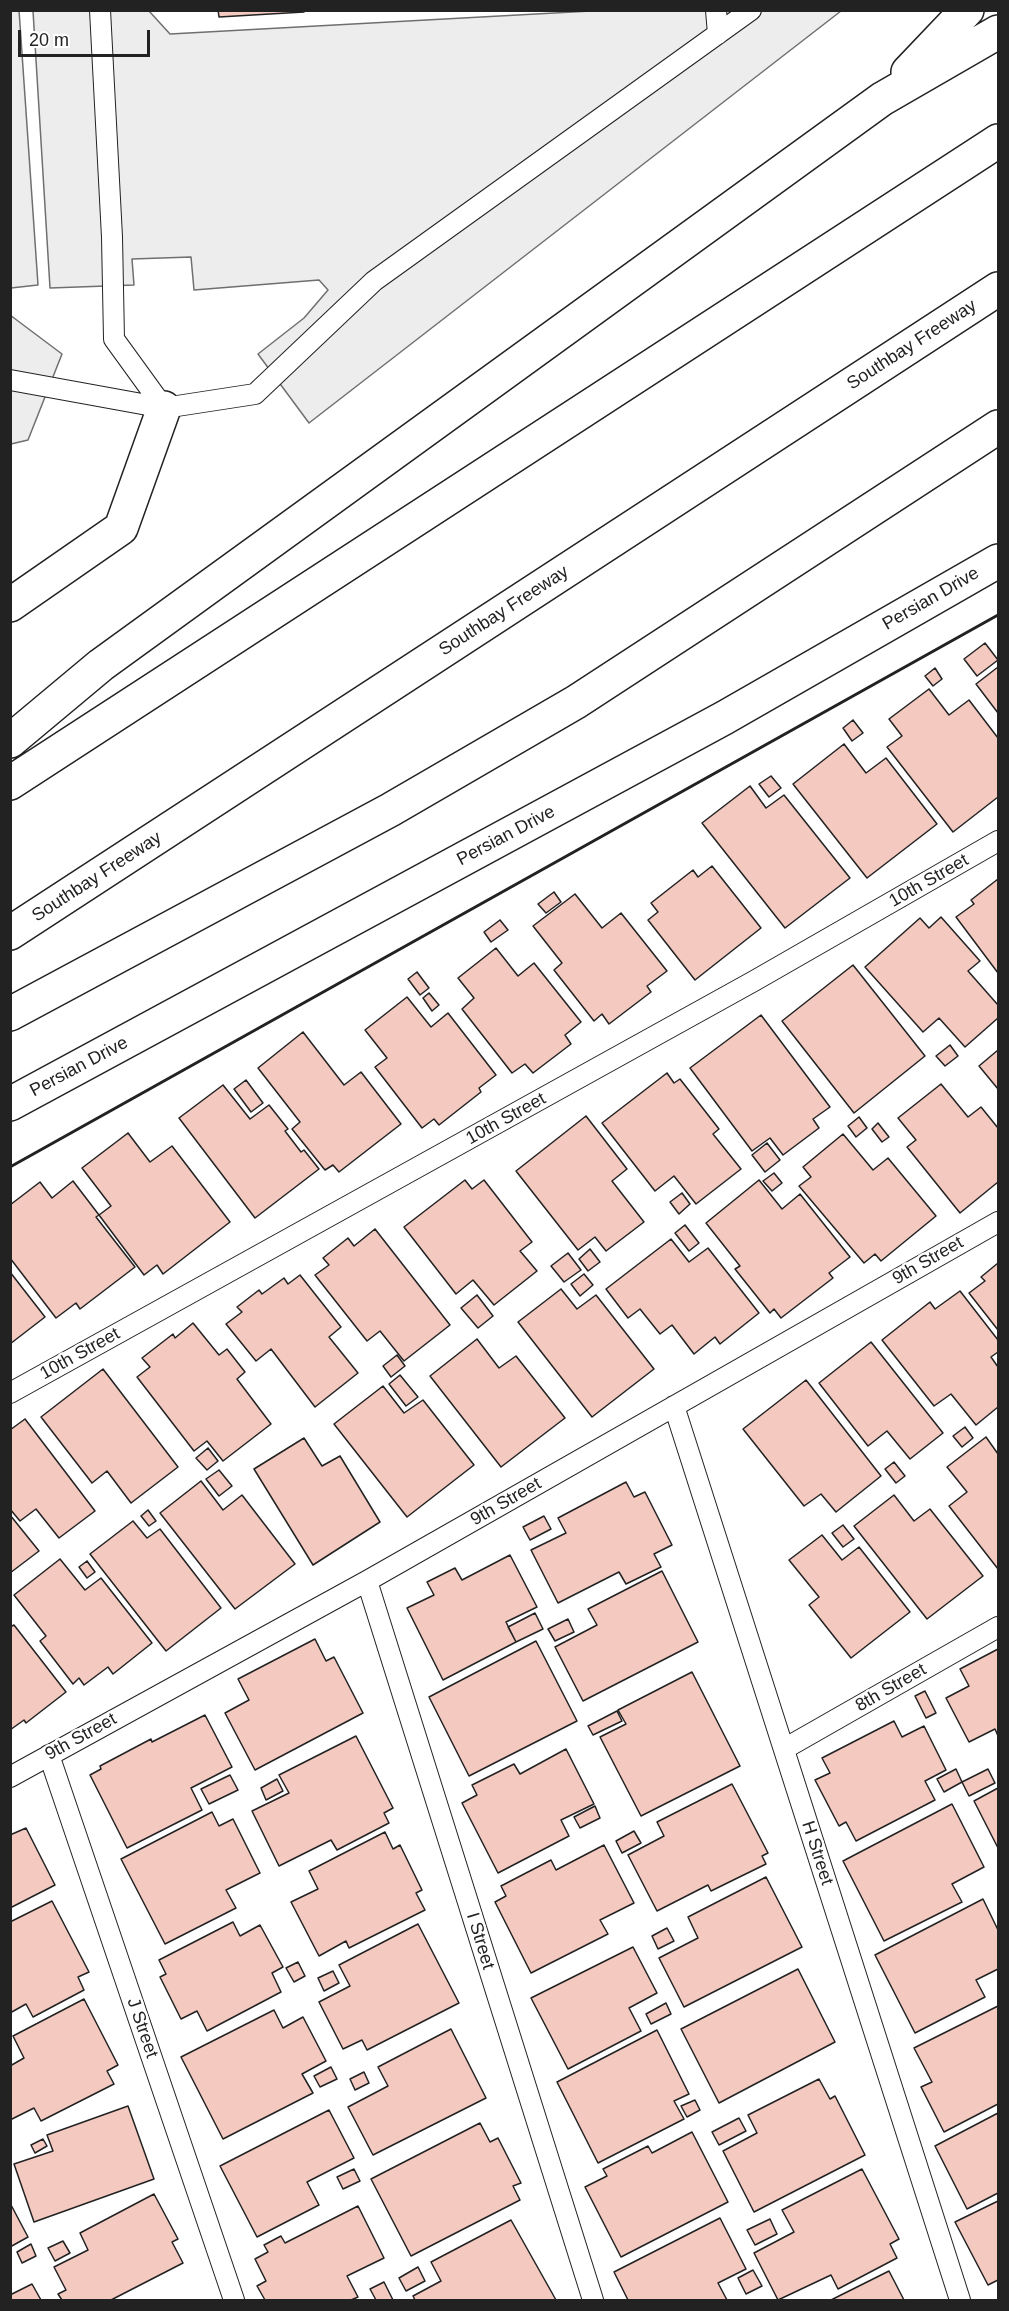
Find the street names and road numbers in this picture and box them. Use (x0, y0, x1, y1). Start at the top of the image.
street label: Southbay Freeway (843, 295, 981, 395)
street label: Southbay Freeway (435, 561, 573, 661)
street label: Persian Drive (879, 563, 983, 635)
street label: Persian Drive (453, 801, 559, 871)
street label: Southbay Freeway (28, 827, 166, 927)
street label: 10th Street (885, 850, 973, 912)
street label: Persian Drive (26, 1032, 132, 1102)
street label: 10th Street (462, 1088, 550, 1150)
street label: 9th Street (889, 1232, 967, 1290)
street label: 10th Street (36, 1323, 124, 1385)
street label: 9th Street (467, 1473, 545, 1531)
street label: 8th Street (852, 1659, 930, 1717)
street label: 9th Street (42, 1709, 120, 1765)
street label: H Street (797, 1818, 837, 1888)
street label: I Street (461, 1910, 499, 1972)
street label: J Street (122, 1995, 162, 2061)

